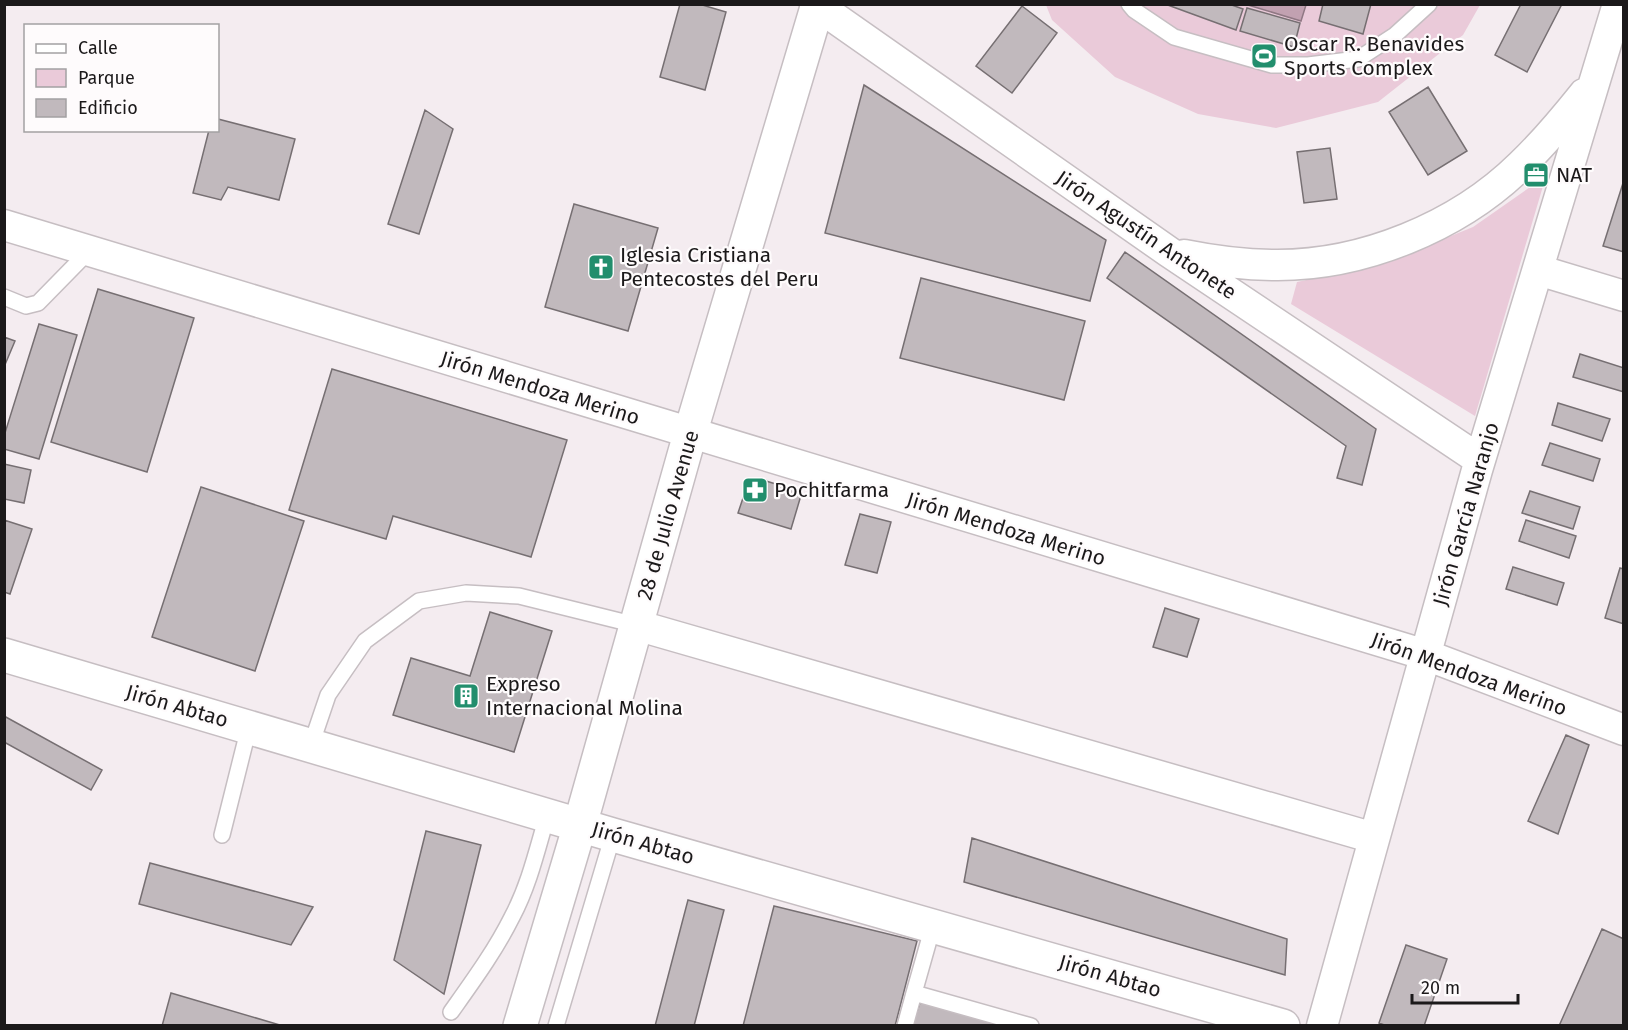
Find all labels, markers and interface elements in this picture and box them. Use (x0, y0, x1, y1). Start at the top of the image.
legend (24, 24, 219, 132)
place label: Oscar R. Benavides Sports Complex (1284, 31, 1464, 81)
text: Calle (78, 37, 118, 59)
sports icon: Oscar R. Benavides Sports Complex (1249, 41, 1279, 71)
text: Parque (78, 67, 135, 89)
text: Edificio (78, 97, 138, 119)
office icon: NAT (1521, 160, 1551, 190)
place label: NAT (1556, 162, 1592, 188)
street label: Jirón Agustín Antonete (1051, 165, 1241, 305)
place label: Iglesia Cristiana Pentecostes del Peru (620, 242, 819, 292)
church icon: Iglesia Cristiana Pentecostes del Peru (586, 252, 616, 282)
street label: Jirón Mendoza Merino (437, 345, 643, 431)
street label: Jirón García Naranjo (1427, 419, 1505, 609)
street label: 28 de Julio Avenue (631, 427, 705, 603)
pharmacy icon: Pochitfarma (740, 475, 770, 505)
place label: Pochitfarma (774, 477, 889, 503)
street label: Jirón Mendoza Merino (903, 486, 1109, 572)
street label: Jirón Mendoza Merino (1367, 626, 1571, 722)
place label: Expreso Internacional Molina (486, 671, 683, 721)
street label: Jirón Abtao (123, 679, 231, 733)
building icon: Expreso Internacional Molina (451, 681, 481, 711)
street label: Jirón Abtao (589, 816, 697, 870)
street label: Jirón Abtao (1056, 949, 1164, 1003)
scale bar (1412, 967, 1518, 1005)
text: 20 m (1421, 977, 1460, 999)

